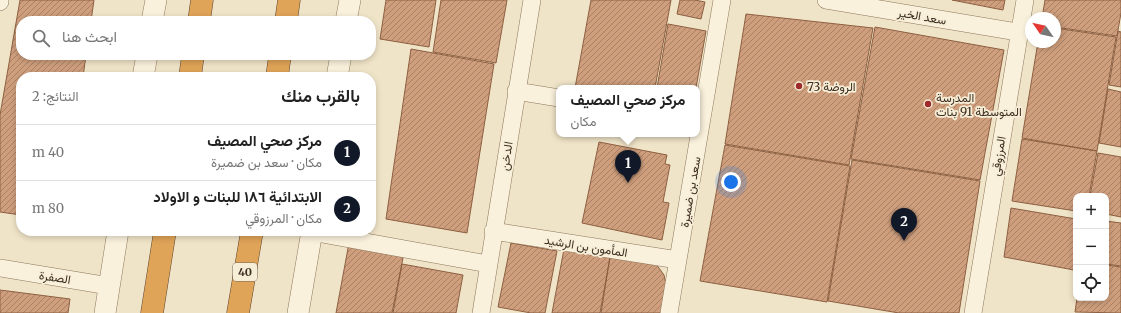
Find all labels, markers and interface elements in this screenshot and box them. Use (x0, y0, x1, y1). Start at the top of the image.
street label: سعد الخير (895, 4, 948, 29)
north arrow (1025, 12, 1061, 48)
search box (16, 16, 376, 60)
icon: search (30, 27, 52, 49)
text: ابحث هنا (62, 27, 117, 46)
place label: الروضة 73 (807, 79, 856, 95)
marker: الروضة 73 (794, 81, 804, 91)
text: بالقرب منك (281, 85, 360, 107)
popup (556, 85, 700, 137)
text: النتائج: 2 (32, 88, 79, 105)
text: مركز صحي المصيف (571, 90, 685, 109)
place label: المدرسة المتوسطة 91 بنات (936, 90, 1022, 120)
marker: المدرسة المتوسطة 91 بنات (923, 99, 933, 109)
text: مكان (571, 113, 596, 130)
text: مركز صحي المصيف (207, 131, 322, 150)
street label: المرزوقي (987, 135, 1012, 177)
street label: الدخن (496, 140, 517, 172)
text: 40 m (32, 144, 64, 161)
text: 1 (344, 144, 350, 161)
pin: 1 (615, 150, 641, 183)
text: مكان · سعد بن ضميرة (211, 154, 322, 171)
street label: سعد بن ضميرة (676, 155, 705, 229)
your location (721, 172, 741, 192)
text: الابتدائية ١٨٦ للبنات و الاولاد (153, 187, 322, 206)
map controls (1073, 193, 1109, 301)
button: + (1073, 193, 1109, 229)
text: 80 m (32, 200, 64, 217)
text: 2 (343, 200, 351, 217)
pin: 2 (891, 208, 917, 241)
text: مكان · المرزوقي (245, 210, 322, 227)
button: − (1073, 229, 1109, 265)
street label: المأمون بن الرشيد (543, 232, 629, 261)
road number: 40 (233, 263, 257, 281)
button: locate (1073, 265, 1109, 301)
street label: الصفرة (38, 267, 72, 288)

